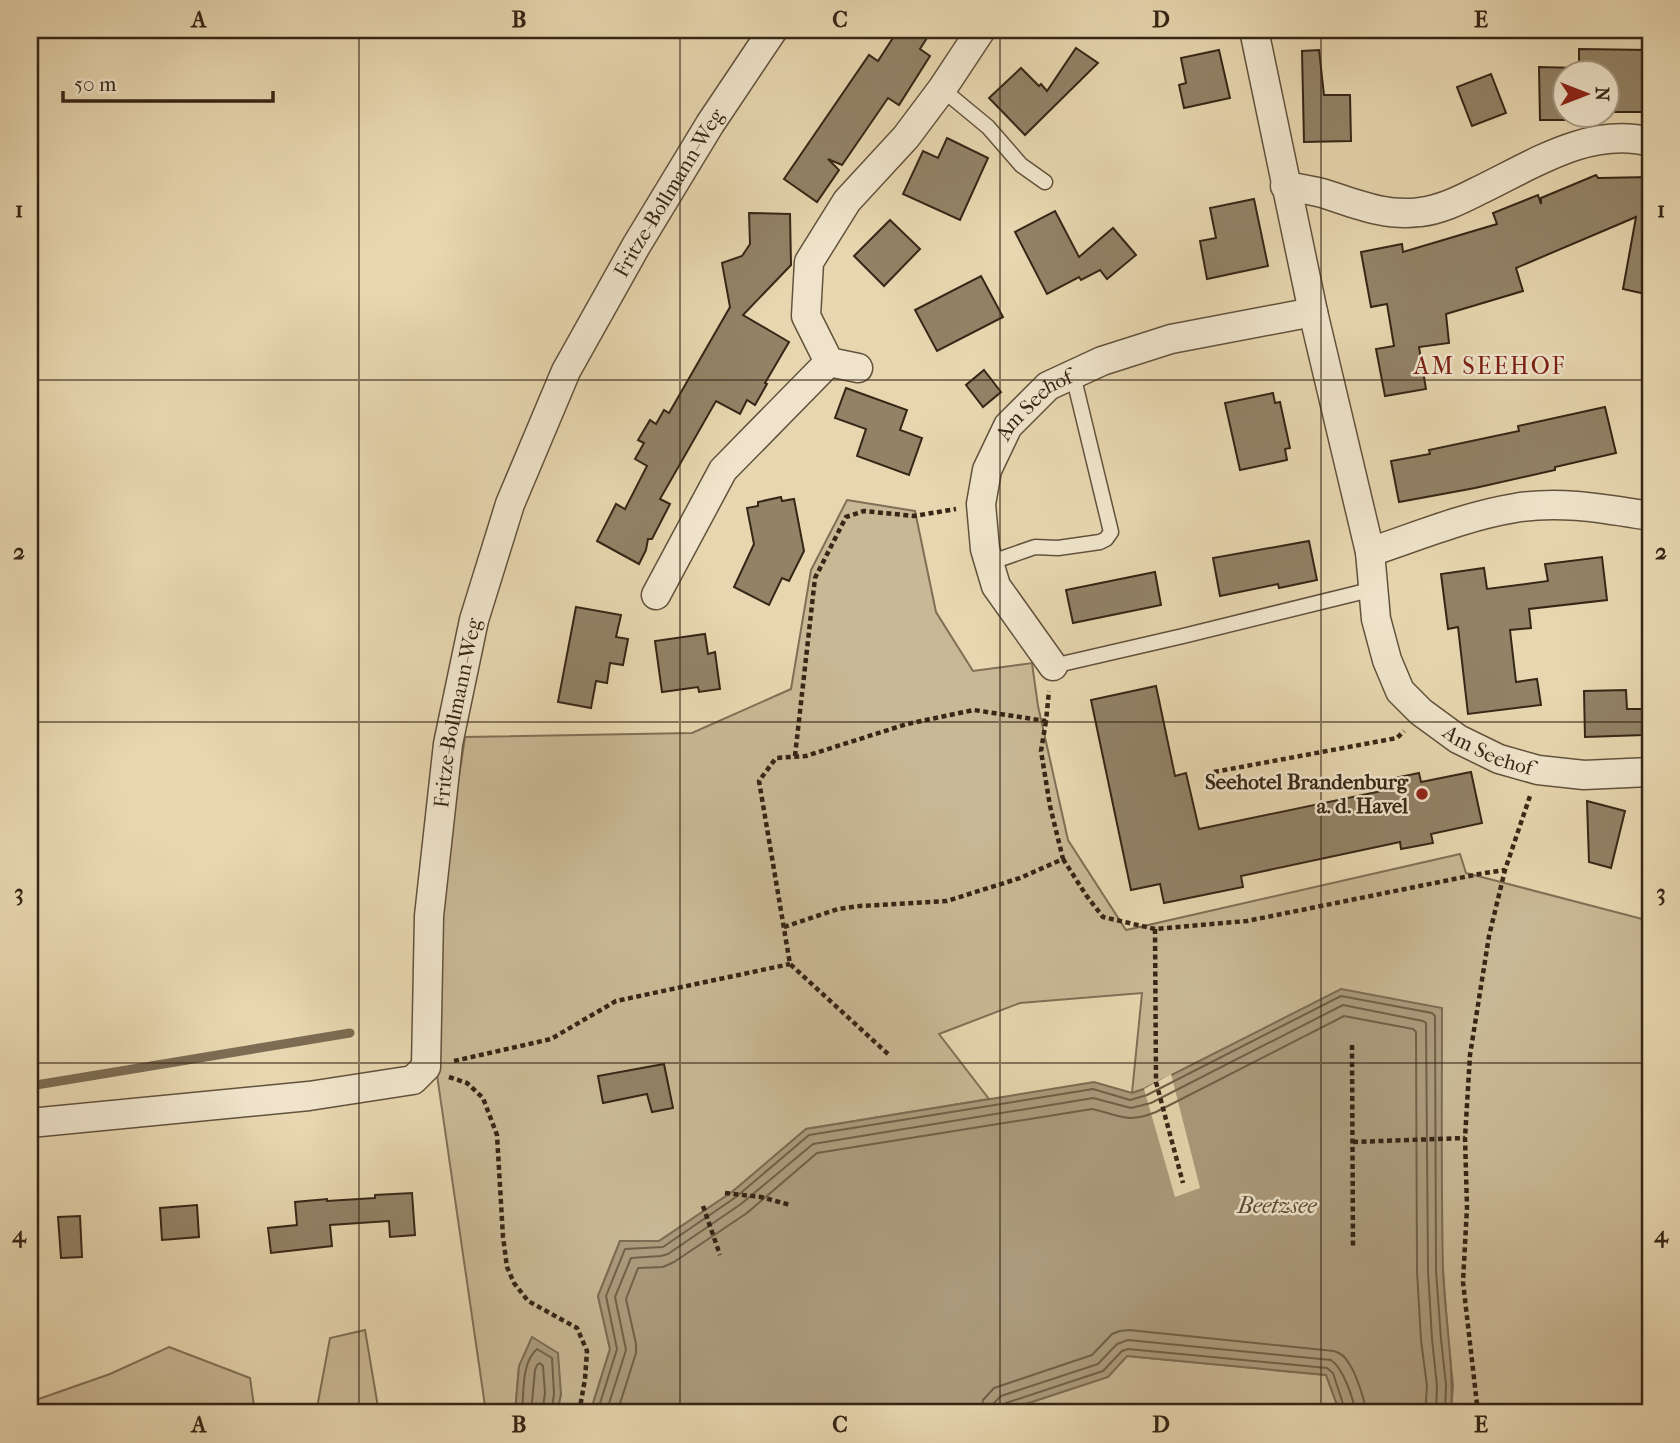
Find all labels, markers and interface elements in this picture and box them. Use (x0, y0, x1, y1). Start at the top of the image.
text: A (190, 6, 208, 33)
text: B (512, 6, 527, 33)
text: C (832, 6, 848, 33)
text: D (1152, 6, 1170, 33)
text: E (1474, 6, 1488, 33)
scale bar (63, 60, 273, 104)
north arrow (1550, 60, 1620, 130)
text: 50 m (74, 72, 117, 96)
text: N (1591, 87, 1613, 102)
street label: Fritze-Bollmann-Weg (609, 103, 729, 282)
text: 1 (15, 196, 23, 223)
text: 1 (1657, 196, 1665, 223)
district label: AM SEEHOF (1413, 352, 1566, 380)
street label: Am Seehof (991, 363, 1080, 445)
text: 2 (13, 538, 25, 565)
text: 2 (1655, 538, 1667, 565)
street label: Fritze-Bollmann-Weg (429, 615, 486, 809)
street label: Am Seehof (1437, 719, 1540, 781)
place label: Seehotel Brandenburg a. d. Havel (1205, 770, 1409, 818)
marker: Seehotel Brandenburg a. d. Havel (1414, 786, 1430, 802)
text: 3 (14, 879, 24, 906)
text: 3 (1656, 879, 1666, 906)
water label: Beetzsee (1236, 1192, 1317, 1219)
text: 4 (11, 1221, 27, 1248)
text: 4 (1653, 1221, 1669, 1248)
text: A (190, 1411, 208, 1438)
text: B (512, 1411, 527, 1438)
text: C (832, 1411, 848, 1438)
text: D (1152, 1411, 1170, 1438)
text: E (1474, 1411, 1488, 1438)

